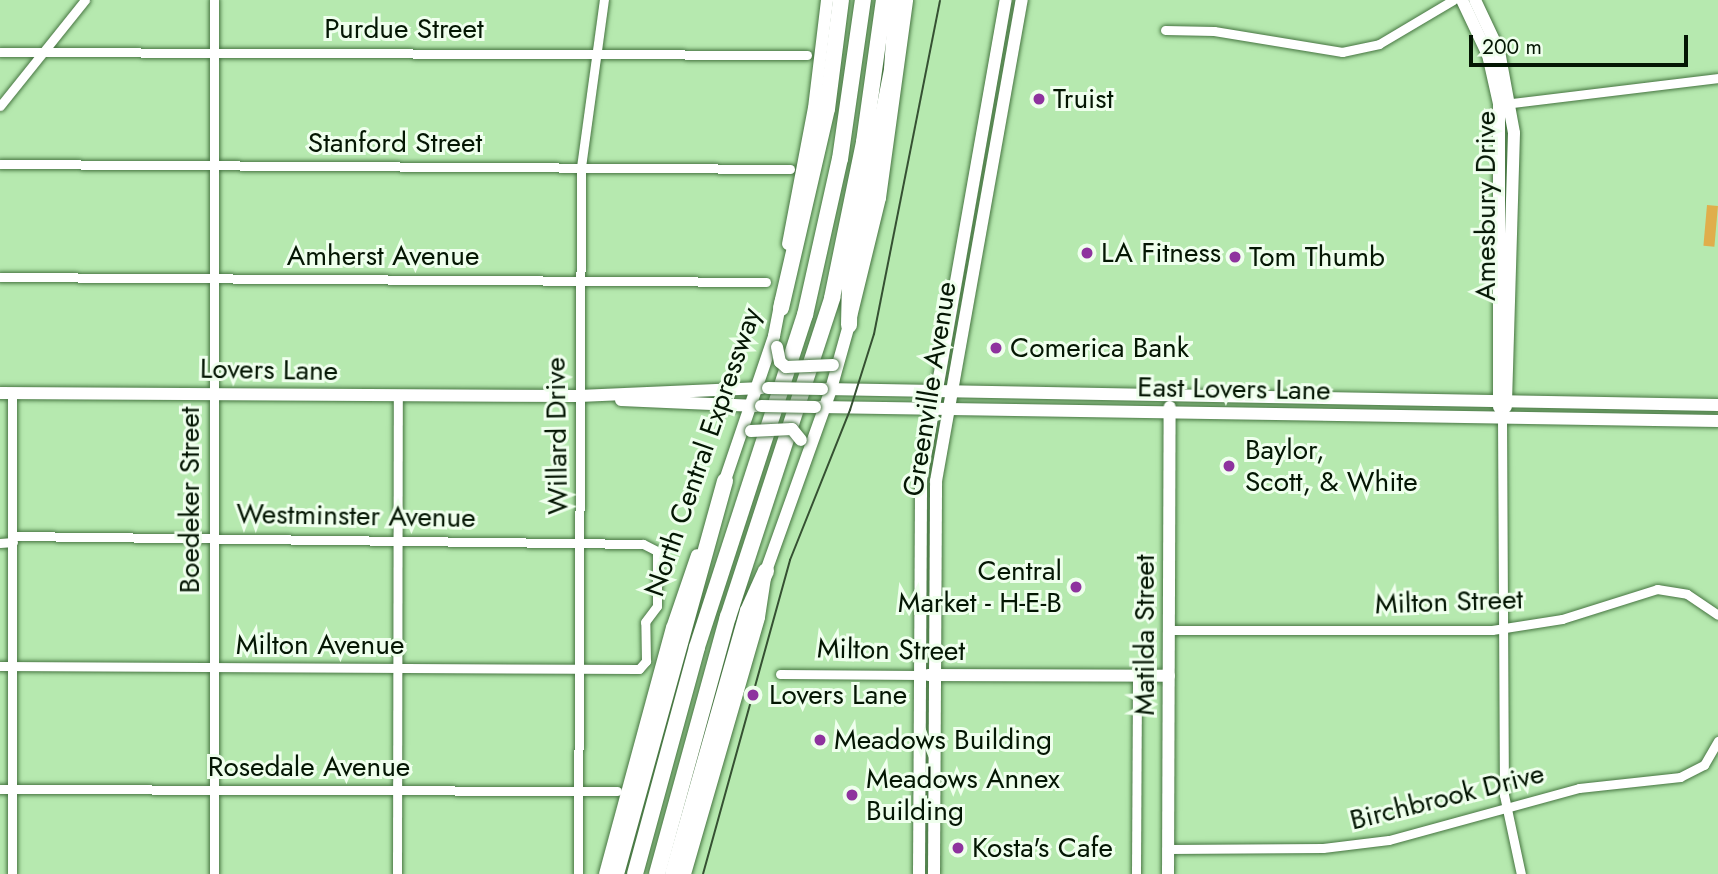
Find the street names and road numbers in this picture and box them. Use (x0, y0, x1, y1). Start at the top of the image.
street label: Purdue Street (324, 12, 484, 46)
street label: Amesbury Drive (1469, 111, 1503, 301)
street label: Stanford Street (308, 126, 482, 160)
street label: Amherst Avenue (287, 239, 479, 273)
street label: Greenville Avenue (896, 279, 964, 499)
street label: North Central Expressway (638, 303, 768, 601)
street label: Lovers Lane (200, 352, 338, 388)
street label: Willard Drive (539, 357, 575, 515)
street label: East Lovers Lane (1137, 371, 1331, 407)
street label: Boedeker Street (173, 407, 207, 593)
street label: Westminster Avenue (236, 497, 476, 535)
street label: Matilda Street (1128, 554, 1162, 716)
street label: Milton Street (1374, 583, 1524, 621)
street label: Milton Avenue (236, 628, 404, 662)
street label: Milton Street (817, 632, 965, 668)
street label: Rosedale Avenue (208, 750, 410, 784)
street label: Birchbrook Drive (1346, 757, 1548, 837)

